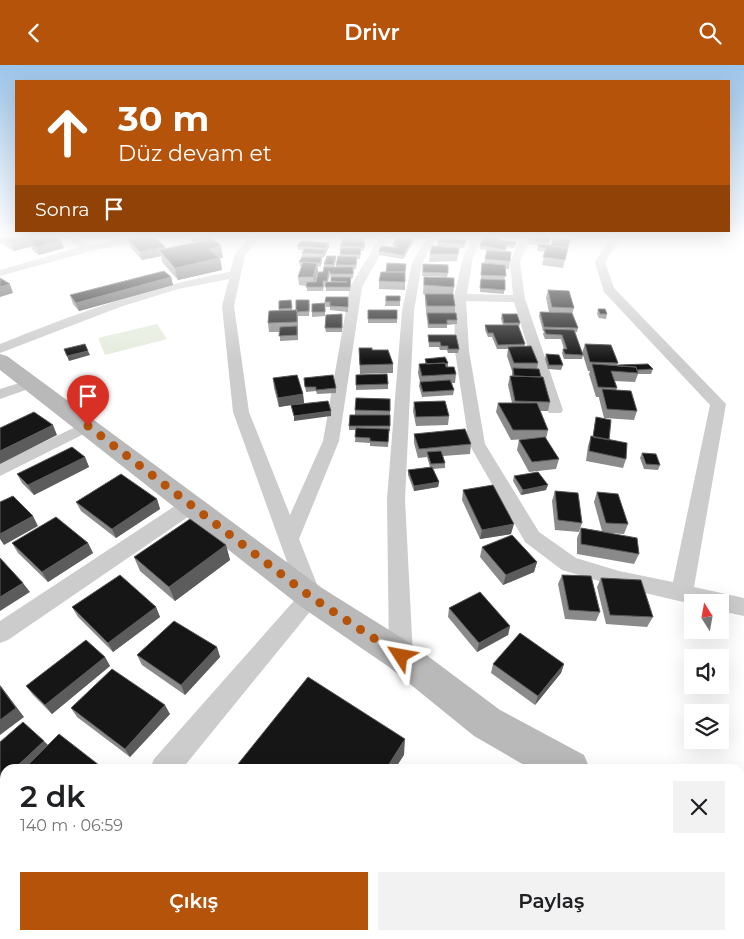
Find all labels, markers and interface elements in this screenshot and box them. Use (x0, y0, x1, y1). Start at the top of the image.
icon: back (20, 19, 48, 47)
text: Drivr (344, 19, 400, 46)
icon: search (696, 19, 724, 47)
text: 30 m (118, 97, 209, 140)
icon: ahead (35, 100, 100, 165)
text: Düz devam et (118, 140, 272, 167)
icon: arrive (100, 195, 128, 223)
text: Sonra (35, 198, 90, 221)
pin (67, 375, 109, 426)
icon: arrive (74, 382, 102, 410)
north arrow (684, 594, 729, 639)
map controls (684, 594, 729, 749)
position arrow (374, 629, 426, 681)
button: sound (684, 649, 729, 694)
button: layers (684, 704, 729, 749)
text: 2 dk (20, 778, 85, 815)
button: close (673, 781, 725, 833)
text: 140 m · 06:59 (20, 816, 123, 835)
button: Çıkış (20, 872, 368, 930)
button: Paylaş (378, 872, 725, 930)

